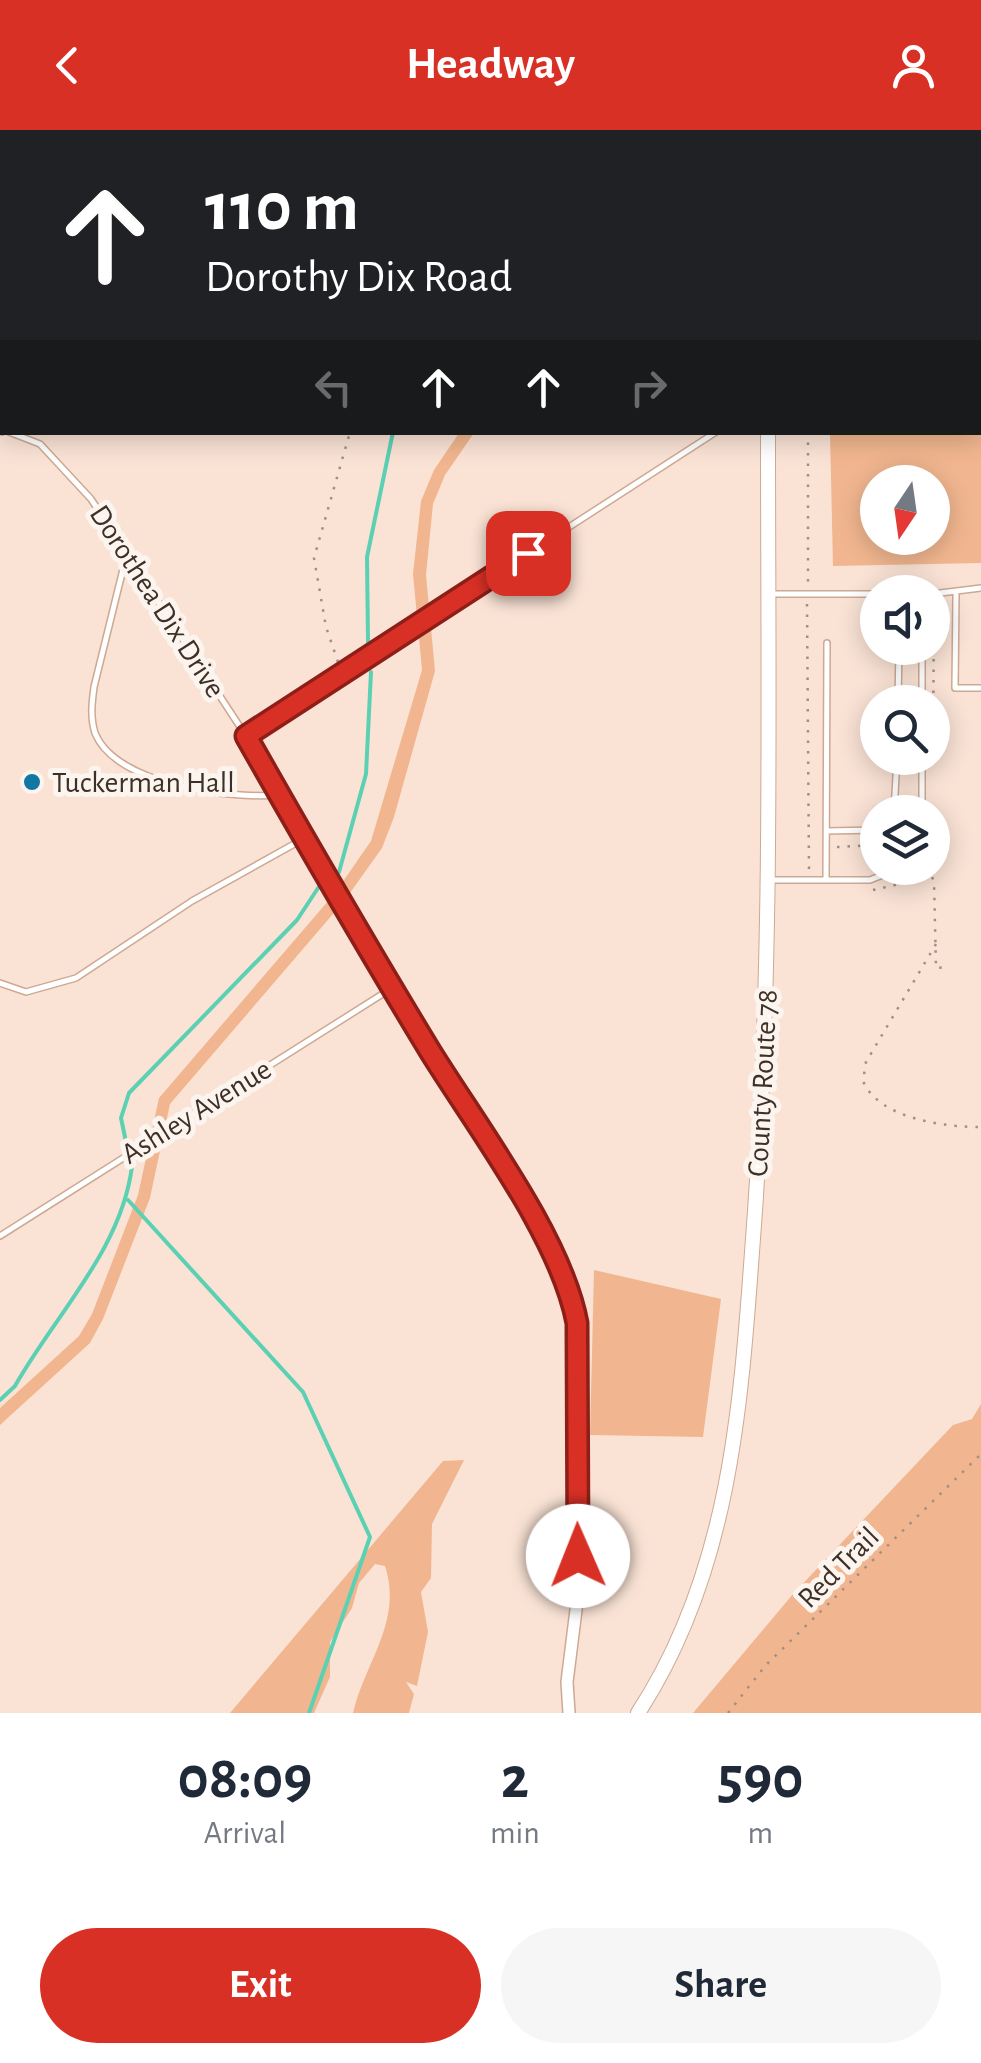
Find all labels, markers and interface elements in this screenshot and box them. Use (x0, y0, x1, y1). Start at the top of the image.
icon: back (40, 38, 95, 93)
icon: person (886, 38, 941, 93)
text: Headway (406, 42, 575, 87)
icon: ahead (40, 170, 170, 300)
text: 110 m (205, 173, 359, 243)
text: Dorothy Dix Road (205, 255, 512, 300)
icon: left (306, 360, 361, 415)
icon: ahead (411, 360, 466, 415)
icon: ahead (516, 360, 571, 415)
icon: right (621, 360, 676, 415)
north arrow (860, 465, 950, 555)
map controls (860, 465, 950, 885)
street label: Dorothea Dix Drive (84, 500, 230, 703)
pin (486, 511, 571, 596)
icon: arrive (501, 526, 556, 581)
button: sound (860, 575, 950, 665)
button: search (860, 685, 950, 775)
place label: Tuckerman Hall (52, 768, 235, 798)
marker: Tuckerman Hall (21, 771, 43, 793)
button: layers (860, 795, 950, 885)
street label: County Route 78 (743, 988, 783, 1178)
street label: Ashley Avenue (116, 1054, 277, 1170)
position arrow (526, 1504, 630, 1608)
street label: Red Trail (793, 1522, 885, 1614)
text: 08:09 (178, 1749, 312, 1809)
text: 2 (501, 1749, 529, 1809)
text: 590 (717, 1749, 803, 1809)
text: Arrival (204, 1817, 286, 1849)
text: min (490, 1817, 540, 1849)
text: m (748, 1817, 773, 1849)
button: Exit (40, 1928, 481, 2043)
button: Share (501, 1928, 941, 2043)

